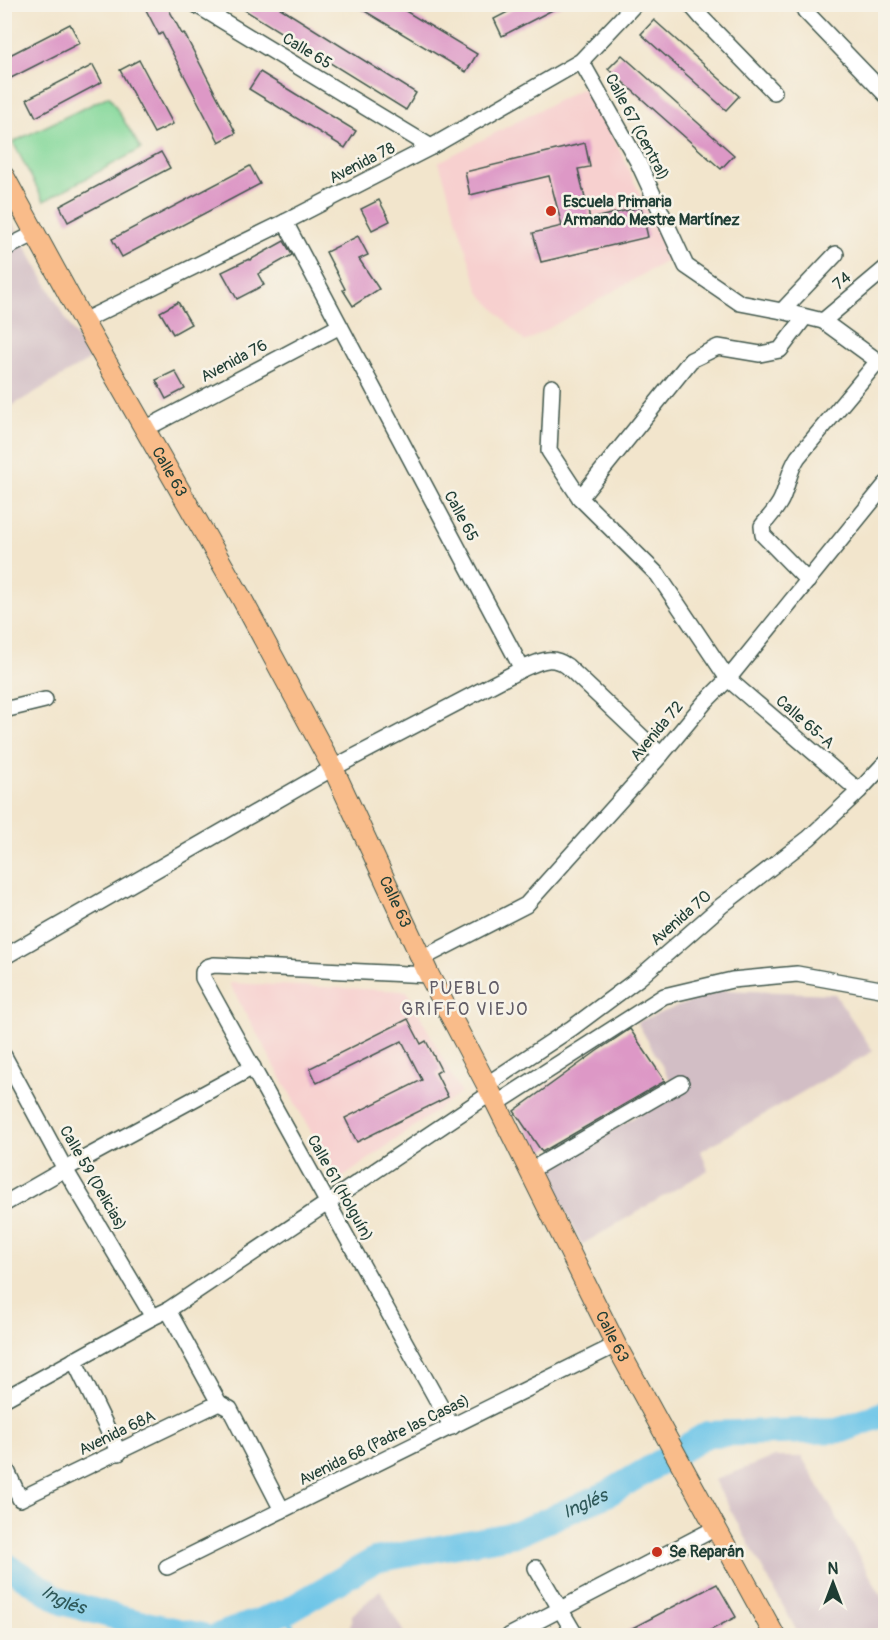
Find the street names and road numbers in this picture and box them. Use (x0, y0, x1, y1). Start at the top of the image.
street label: Calle 65 (279, 28, 335, 74)
street label: Calle 67 (Central) (601, 70, 673, 184)
street label: Avenida 78 (326, 138, 398, 188)
street label: 74 (829, 268, 855, 294)
street label: Avenida 76 (197, 335, 271, 387)
street label: Calle 63 (147, 443, 192, 501)
street label: Calle 65 (439, 487, 483, 545)
street label: Calle 65-A (771, 691, 839, 753)
street label: Avenida 72 (626, 697, 688, 765)
street label: Calle 63 (375, 873, 416, 931)
street label: Avenida 70 (646, 886, 716, 950)
street label: Calle 59 (Delicias) (55, 1122, 131, 1234)
street label: Calle 61 (Holguín) (303, 1131, 377, 1245)
street label: Calle 63 (591, 1308, 634, 1366)
street label: Avenida 68 (Padre las Casas) (295, 1390, 473, 1490)
street label: Avenida 68A (75, 1406, 159, 1460)

